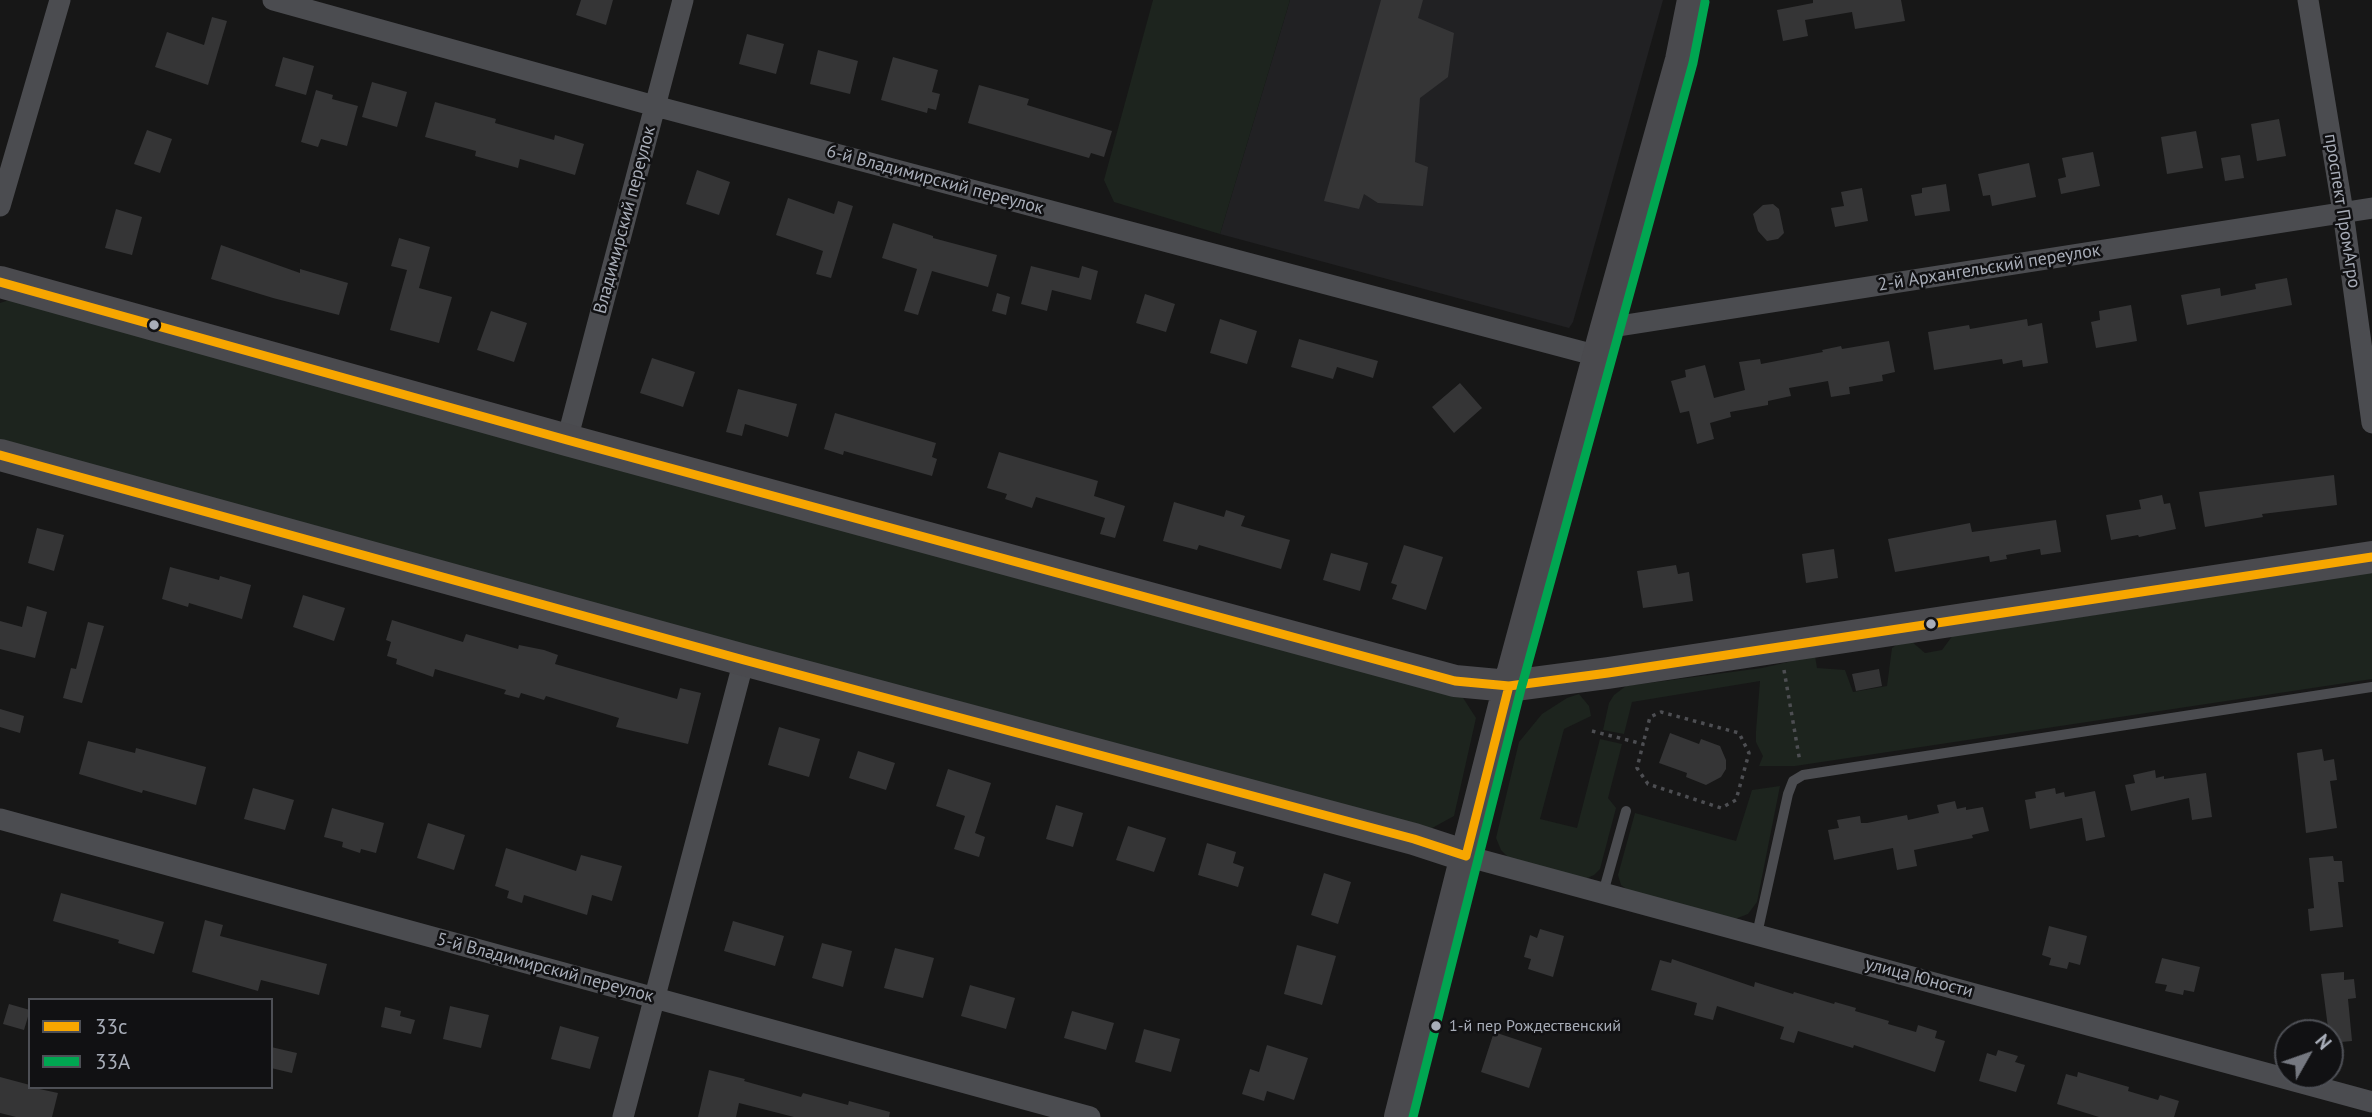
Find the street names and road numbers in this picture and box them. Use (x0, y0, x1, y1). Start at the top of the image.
street label: Владимирский переулок (590, 124, 660, 316)
street label: проспект ПромАгро (2319, 132, 2365, 290)
street label: 6-й Владимирский переулок (824, 141, 1046, 219)
street label: 2-й Архангельский переулок (1876, 240, 2102, 296)
street label: 5-й Владимирский переулок (434, 929, 656, 1007)
street label: улица Юности (1863, 953, 1975, 1003)

